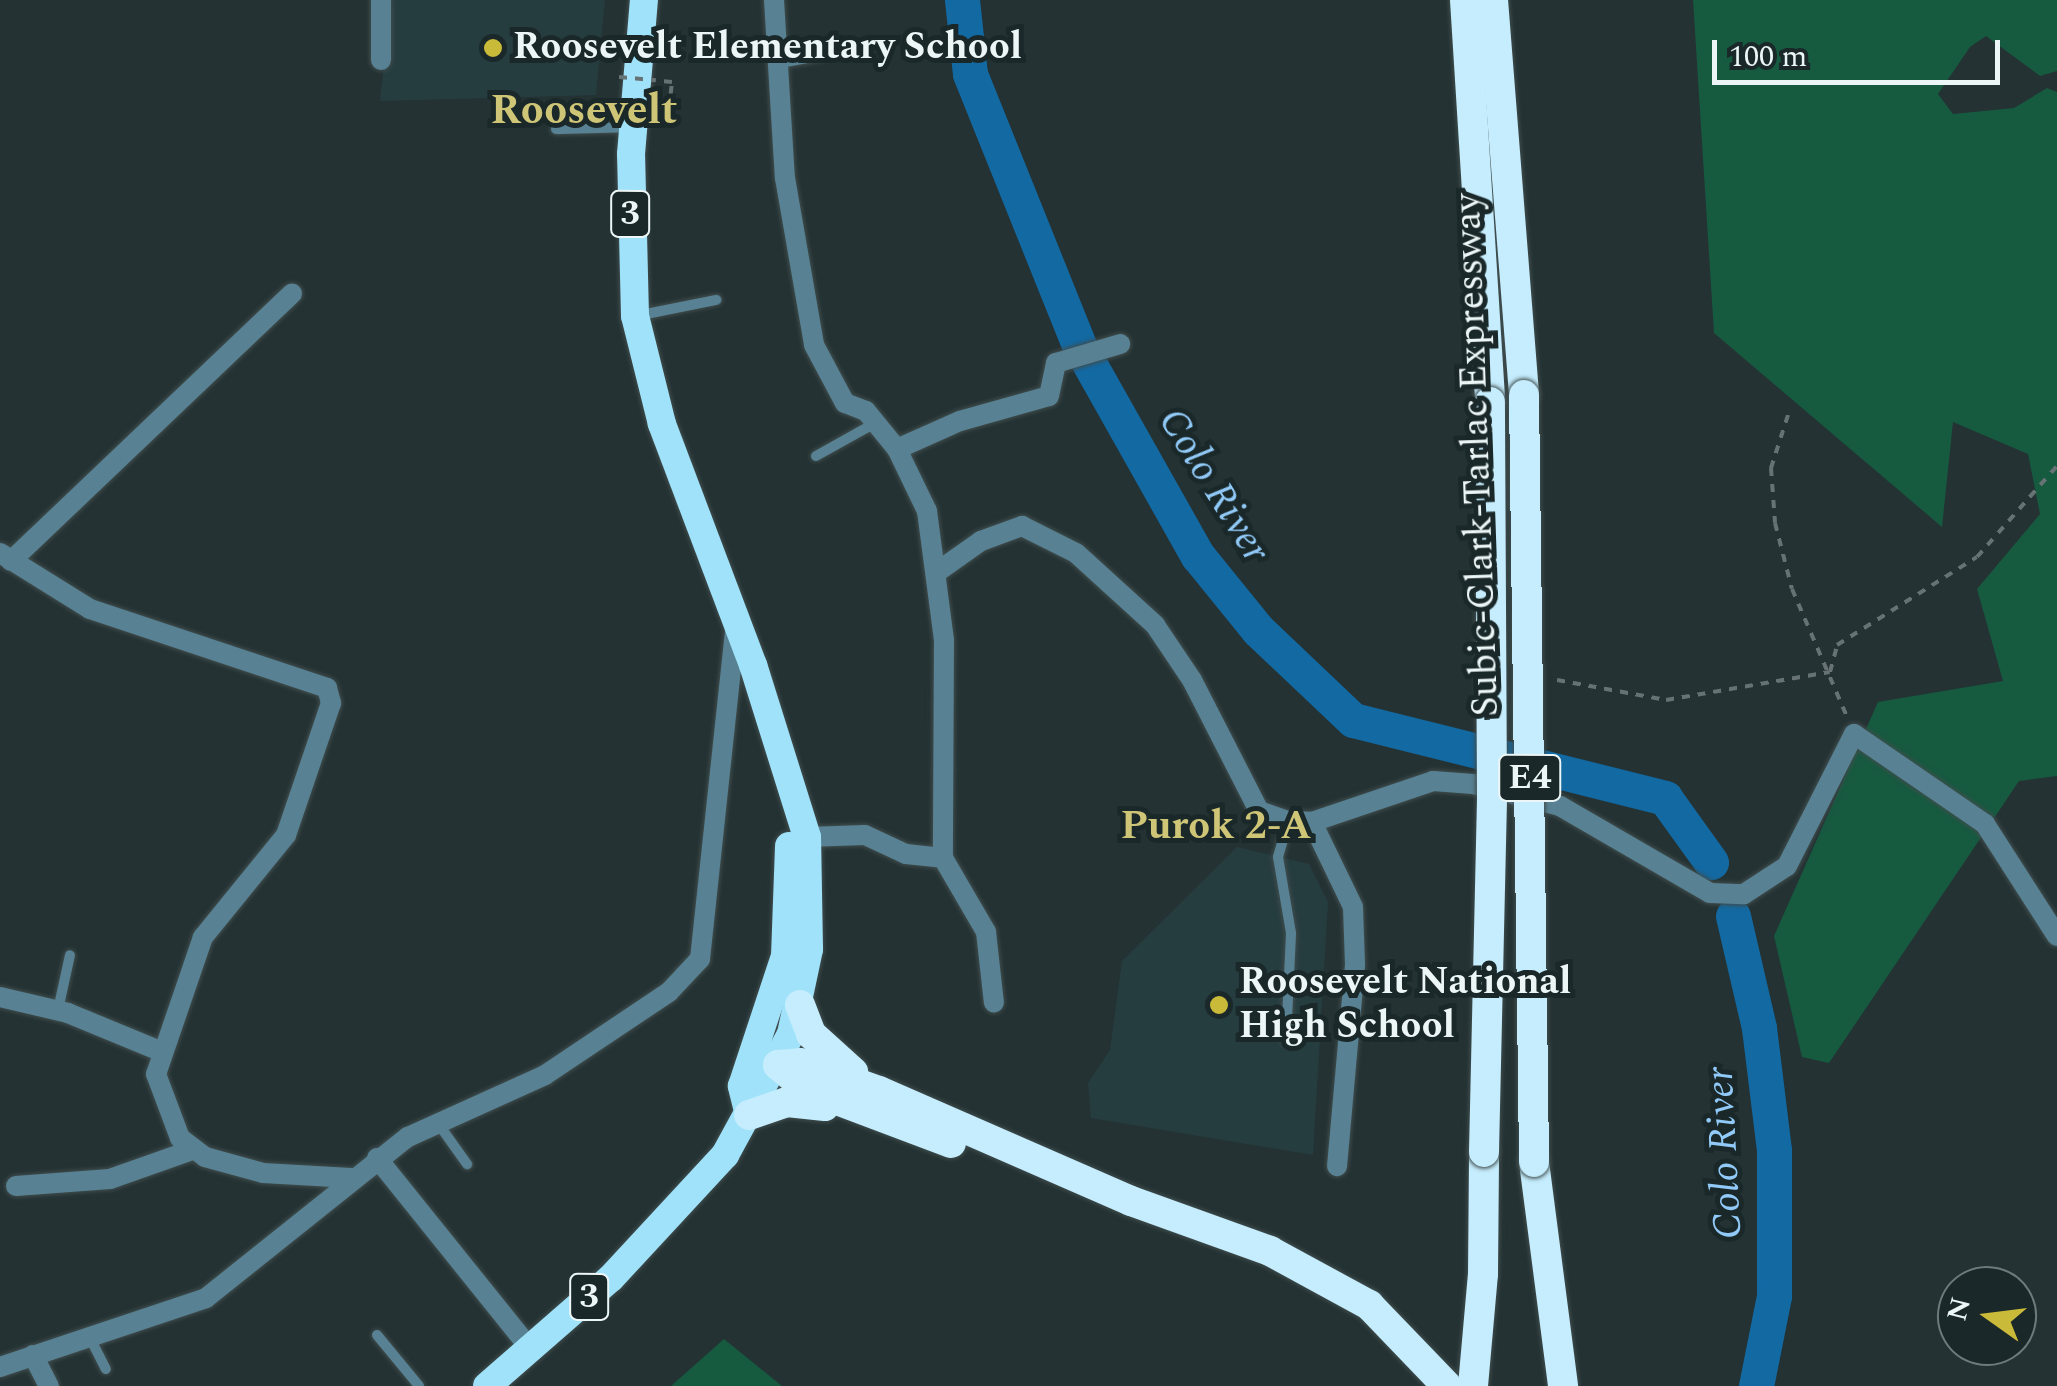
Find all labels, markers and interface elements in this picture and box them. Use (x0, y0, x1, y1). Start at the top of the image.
scale bar (1717, 20, 2004, 82)
place label: Roosevelt Elementary School (513, 25, 1022, 71)
text: 100 m (1729, 34, 1807, 80)
marker: Roosevelt Elementary School (482, 37, 504, 59)
district label: Roosevelt (491, 86, 677, 136)
road number: 3 (610, 184, 650, 244)
street label: Subic-Clark-Tarlac Expressway (1446, 193, 1510, 717)
water label: Colo River (1147, 400, 1279, 572)
road number: E4 (1498, 748, 1562, 808)
district label: Purok 2-A (1120, 803, 1312, 851)
place label: Roosevelt National High School (1239, 960, 1571, 1050)
marker: Roosevelt National High School (1208, 994, 1230, 1016)
water label: Colo River (1697, 1066, 1753, 1240)
north arrow (1937, 1266, 2037, 1366)
road number: 3 (569, 1267, 609, 1327)
text: N (1936, 1293, 1983, 1325)

